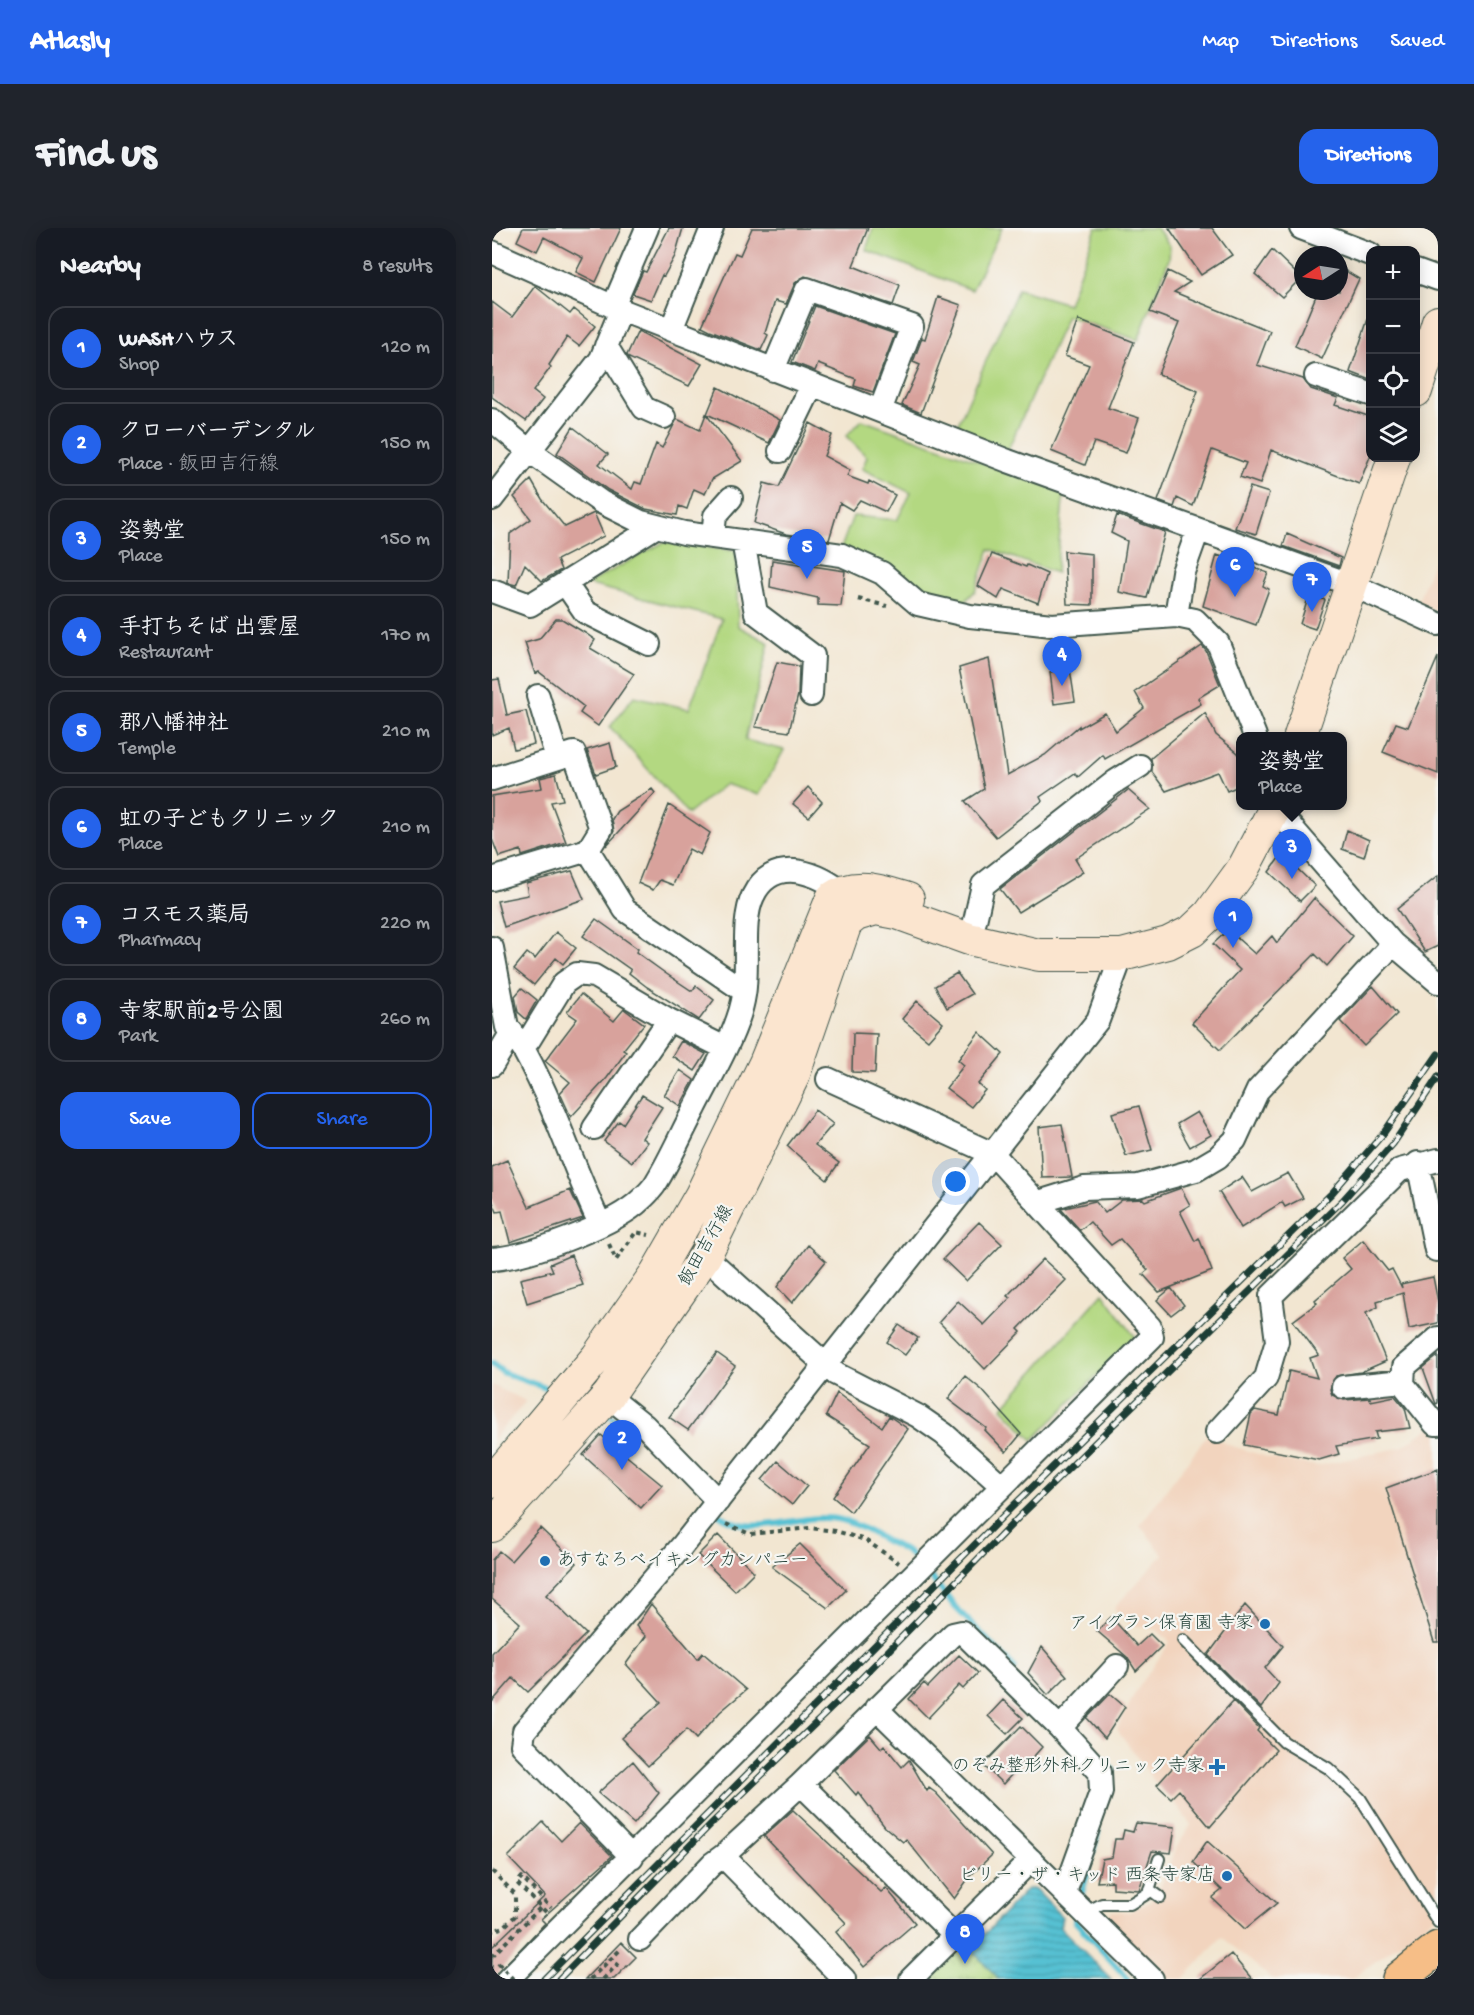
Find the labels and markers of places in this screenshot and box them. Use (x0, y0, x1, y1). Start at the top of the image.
pin: 5 (788, 530, 826, 579)
pin: 6 (1216, 548, 1254, 597)
pin: 7 (1292, 562, 1332, 612)
pin: 4 (1042, 636, 1082, 686)
pin: 3 (1272, 830, 1312, 879)
pin: 1 (1214, 898, 1252, 948)
pin: 2 (602, 1420, 642, 1470)
place label: あすなろベイキングカンパニー (557, 1550, 808, 1572)
marker: あすなろベイキングカンパニー (538, 1554, 552, 1568)
place label: アイグラン保育園 寺家 (1070, 1613, 1253, 1635)
marker: アイグラン保育園 寺家 (1258, 1617, 1272, 1631)
place label: のぞみ整形外科クリニック寺家 (952, 1756, 1204, 1778)
marker: のぞみ整形外科クリニック寺家 (1208, 1758, 1226, 1776)
place label: ビリー・ザ・キッド 西条寺家店 (959, 1865, 1215, 1887)
marker: ビリー・ザ・キッド 西条寺家店 (1220, 1869, 1234, 1883)
pin: 8 (946, 1914, 984, 1964)

